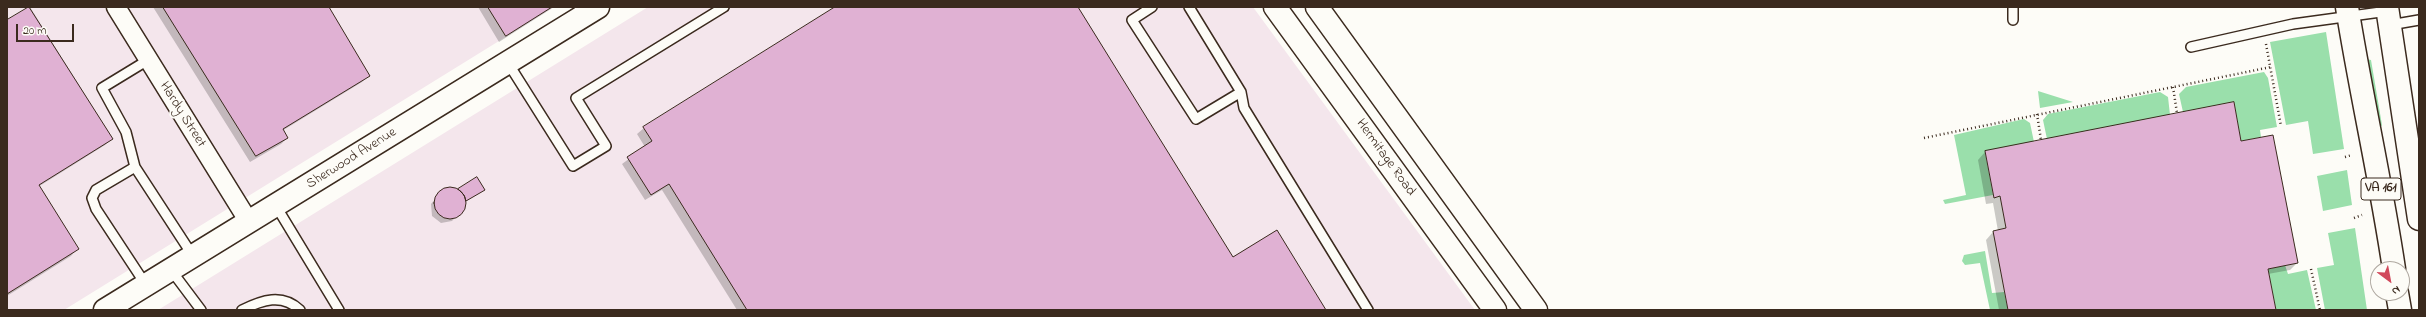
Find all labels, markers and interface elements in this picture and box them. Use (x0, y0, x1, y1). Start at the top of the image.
scale bar (18, 16, 76, 42)
text: 20 m (23, 22, 46, 40)
street label: Hardy Street (155, 79, 209, 151)
street label: Hermitage Road (1351, 116, 1419, 200)
street label: Sherwood Avenue (304, 125, 400, 193)
road number: VA 161 (2361, 178, 2401, 200)
north arrow (2370, 261, 2410, 301)
text: N (2388, 282, 2403, 299)

